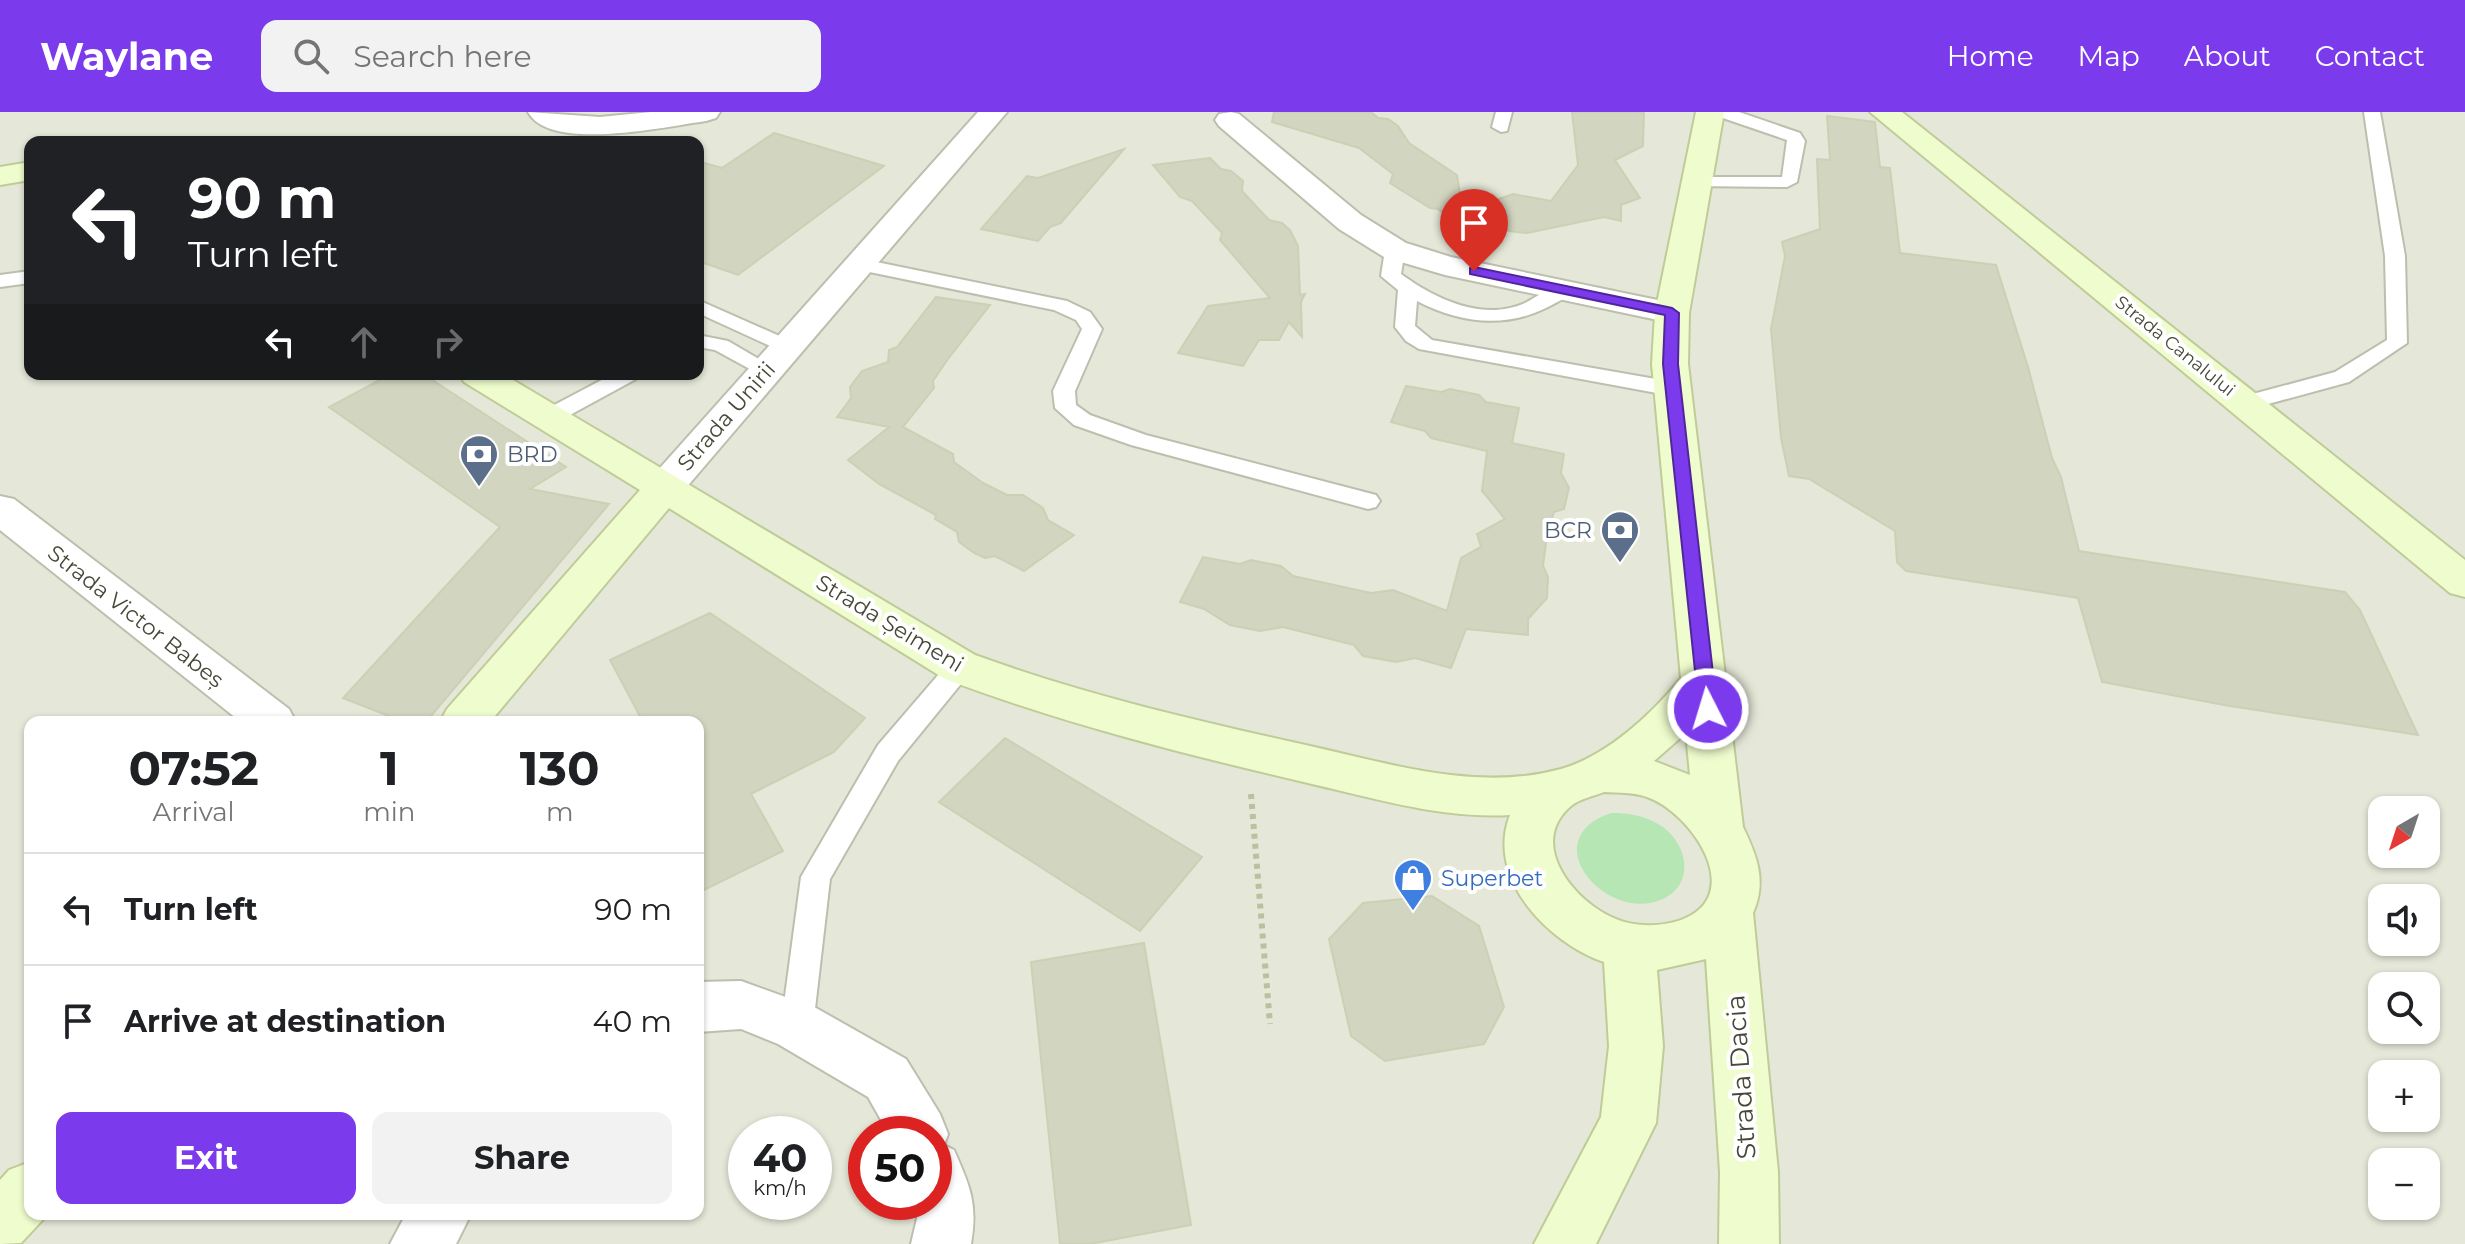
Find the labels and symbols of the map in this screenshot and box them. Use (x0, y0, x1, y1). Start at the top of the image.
pin (1440, 189, 1508, 271)
street label: Strada Canalului (2111, 291, 2239, 401)
street label: Strada Unirii (672, 356, 781, 476)
bank icon: BRD (458, 433, 500, 488)
place label: BRD (507, 441, 558, 468)
bank icon: BCR (1599, 509, 1641, 564)
place label: BCR (1544, 517, 1592, 544)
street label: Strada Victor Babeș (42, 539, 229, 694)
street label: Strada Șeimeni (811, 569, 968, 678)
position arrow (1666, 667, 1750, 751)
north arrow (2368, 796, 2440, 868)
shop icon: Superbet (1392, 857, 1434, 912)
place label: Superbet (1441, 865, 1543, 892)
street label: Strada Dacia (1719, 994, 1763, 1160)
speed limit sign: 50 (848, 1116, 952, 1220)

